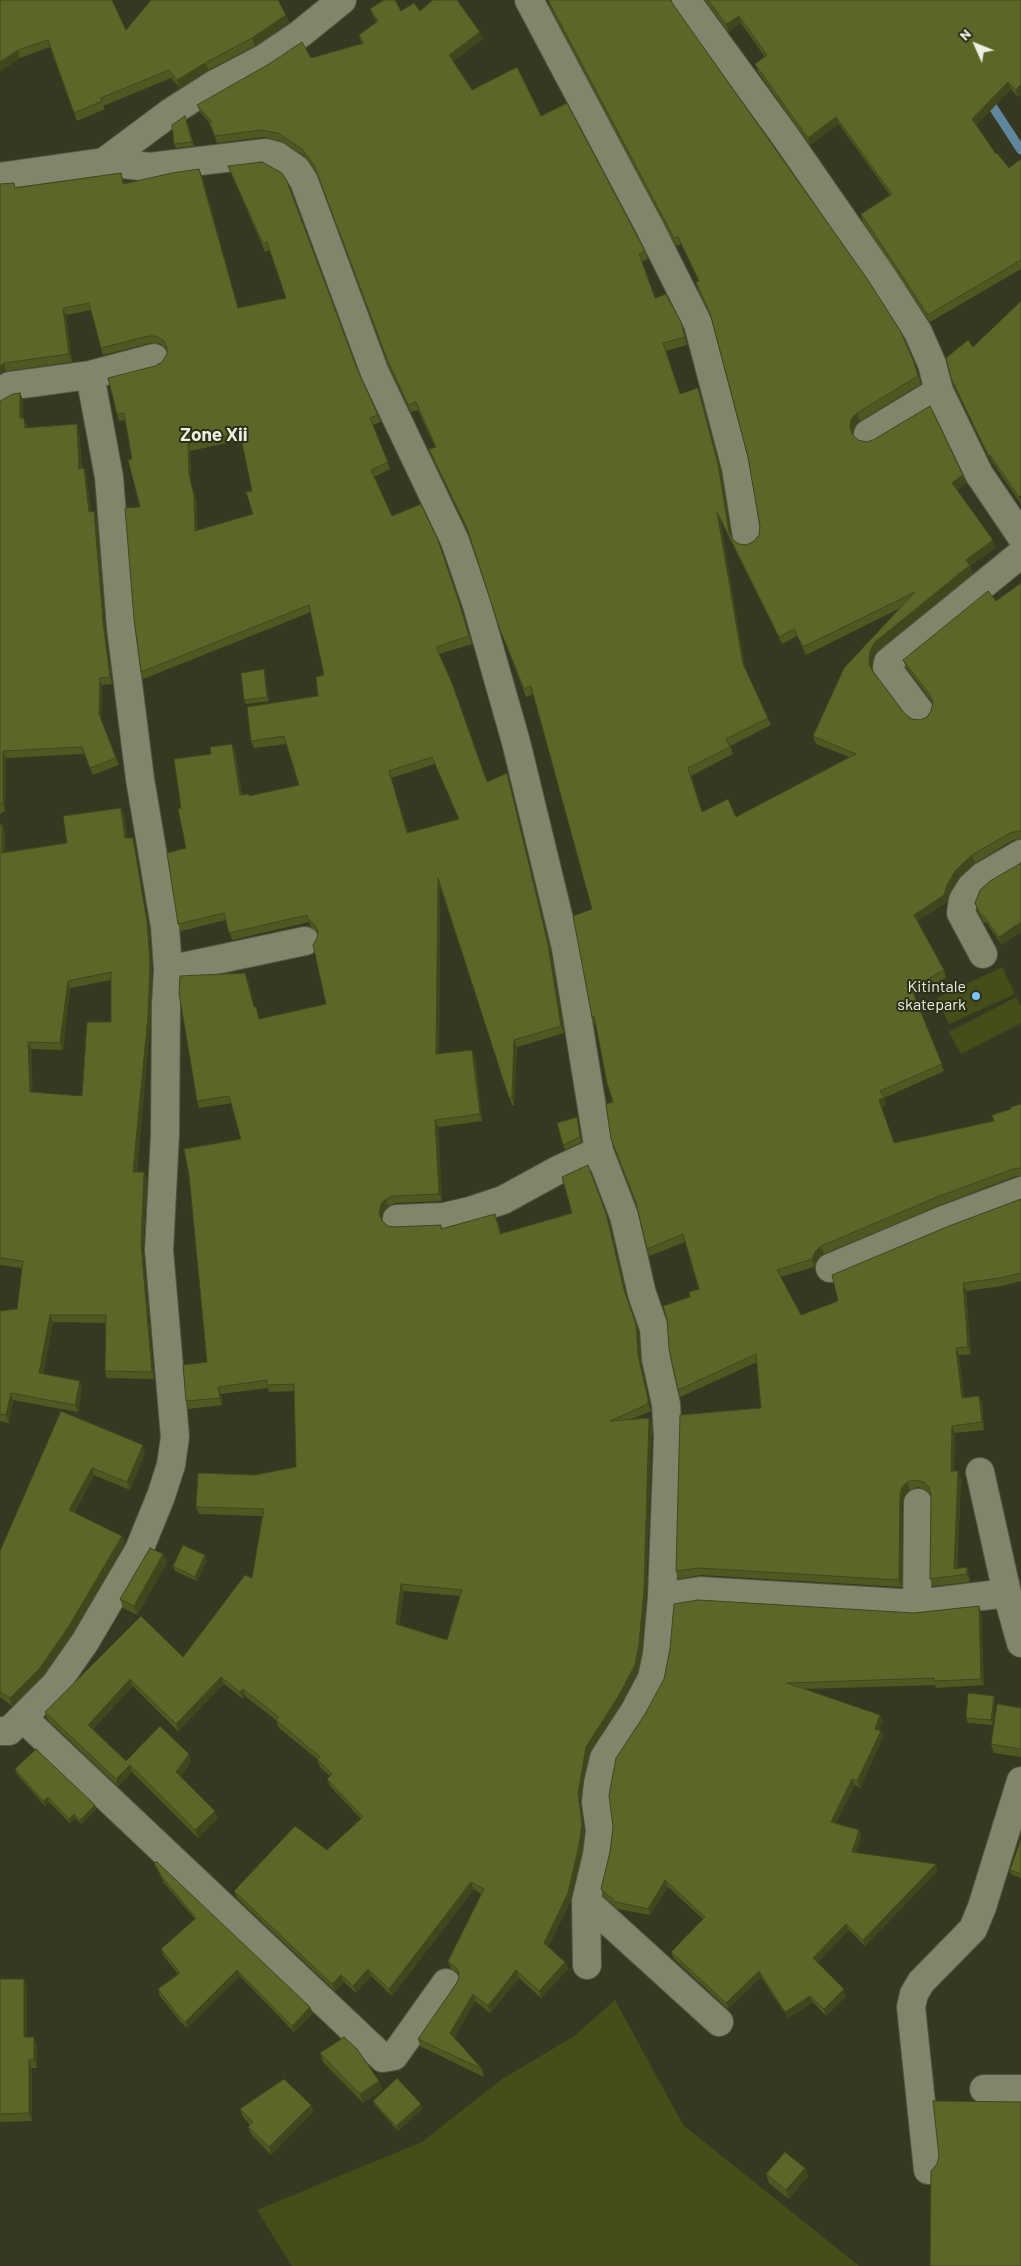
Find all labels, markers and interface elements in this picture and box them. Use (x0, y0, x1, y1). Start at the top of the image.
north arrow (951, 20, 1001, 70)
text: N (956, 25, 974, 43)
district label: Zone Xii (180, 424, 248, 446)
place label: Kitintale skatepark (897, 977, 966, 1015)
marker: Kitintale skatepark (970, 990, 982, 1002)

